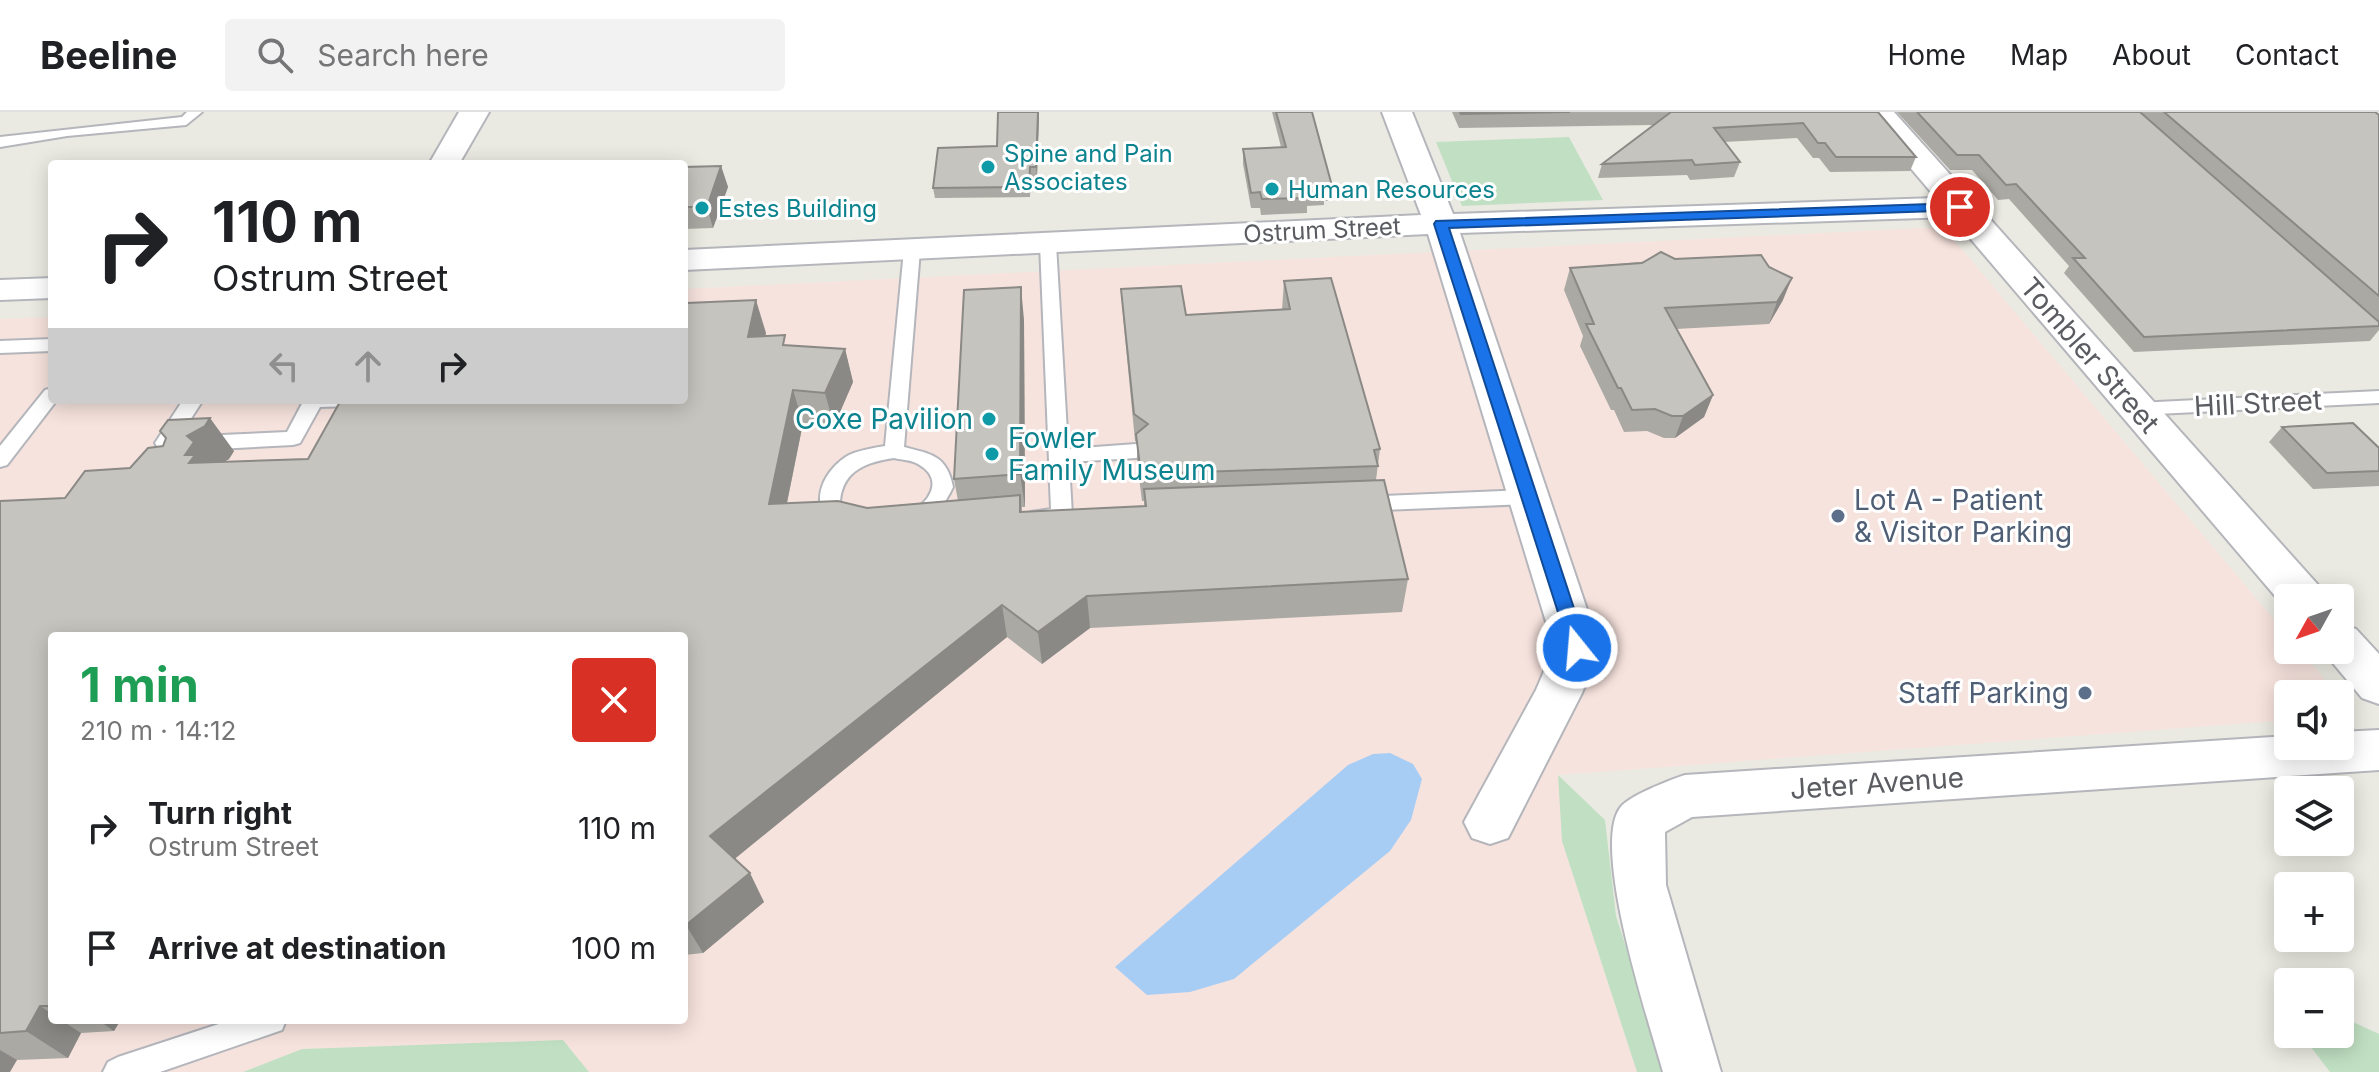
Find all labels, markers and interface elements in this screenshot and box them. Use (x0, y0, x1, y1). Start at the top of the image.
search box (225, 19, 785, 91)
text: Beeline (40, 32, 177, 78)
icon: search (253, 33, 297, 77)
text: Search here (317, 37, 489, 73)
text: Home (1887, 38, 1966, 72)
text: Map (2010, 38, 2068, 72)
text: About (2112, 38, 2191, 72)
text: Contact (2235, 38, 2339, 72)
place label: Spine and Pain Associates (1004, 139, 1173, 196)
marker: Spine and Pain Associates (979, 158, 997, 176)
pin (1926, 173, 1994, 241)
place label: Human Resources (1288, 175, 1495, 204)
marker: Human Resources (1263, 180, 1281, 198)
icon: arrive (1938, 185, 1982, 229)
text: 110 m (212, 188, 362, 256)
icon: right (80, 192, 184, 296)
place label: Estes Building (718, 194, 877, 223)
marker: Estes Building (693, 199, 711, 217)
street label: Ostrum Street (1243, 211, 1402, 249)
text: Ostrum Street (212, 256, 448, 300)
street label: Tombler Street (2013, 270, 2167, 440)
icon: left (262, 344, 306, 388)
icon: ahead (346, 344, 390, 388)
icon: right (430, 344, 474, 388)
street label: Hill Street (2193, 383, 2323, 423)
place label: Coxe Pavilion (795, 402, 973, 436)
marker: Coxe Pavilion (980, 410, 998, 428)
place label: Fowler Family Museum (1008, 421, 1215, 487)
marker: Fowler Family Museum (983, 445, 1001, 463)
place label: Lot A - Patient & Visitor Parking (1854, 483, 2072, 549)
marker: Lot A - Patient & Visitor Parking (1829, 507, 1847, 525)
north arrow (2274, 584, 2354, 664)
map controls (2274, 584, 2354, 1048)
position arrow (1535, 606, 1619, 690)
text: 1 min (80, 655, 199, 714)
button: close (572, 658, 656, 742)
place label: Staff Parking (1898, 676, 2069, 710)
button: sound (2274, 680, 2354, 760)
marker: Staff Parking (2076, 684, 2094, 702)
text: 210 m · 14:12 (80, 715, 236, 746)
street label: Jeter Avenue (1789, 760, 1965, 806)
button: layers (2274, 776, 2354, 856)
text: Turn right (148, 795, 292, 831)
icon: right (80, 806, 124, 850)
text: 110 m (578, 810, 656, 846)
text: Ostrum Street (148, 831, 319, 862)
button: + (2274, 872, 2354, 952)
icon: arrive (80, 926, 124, 970)
text: Arrive at destination (148, 930, 446, 966)
text: 100 m (571, 930, 656, 966)
button: − (2274, 968, 2354, 1048)

